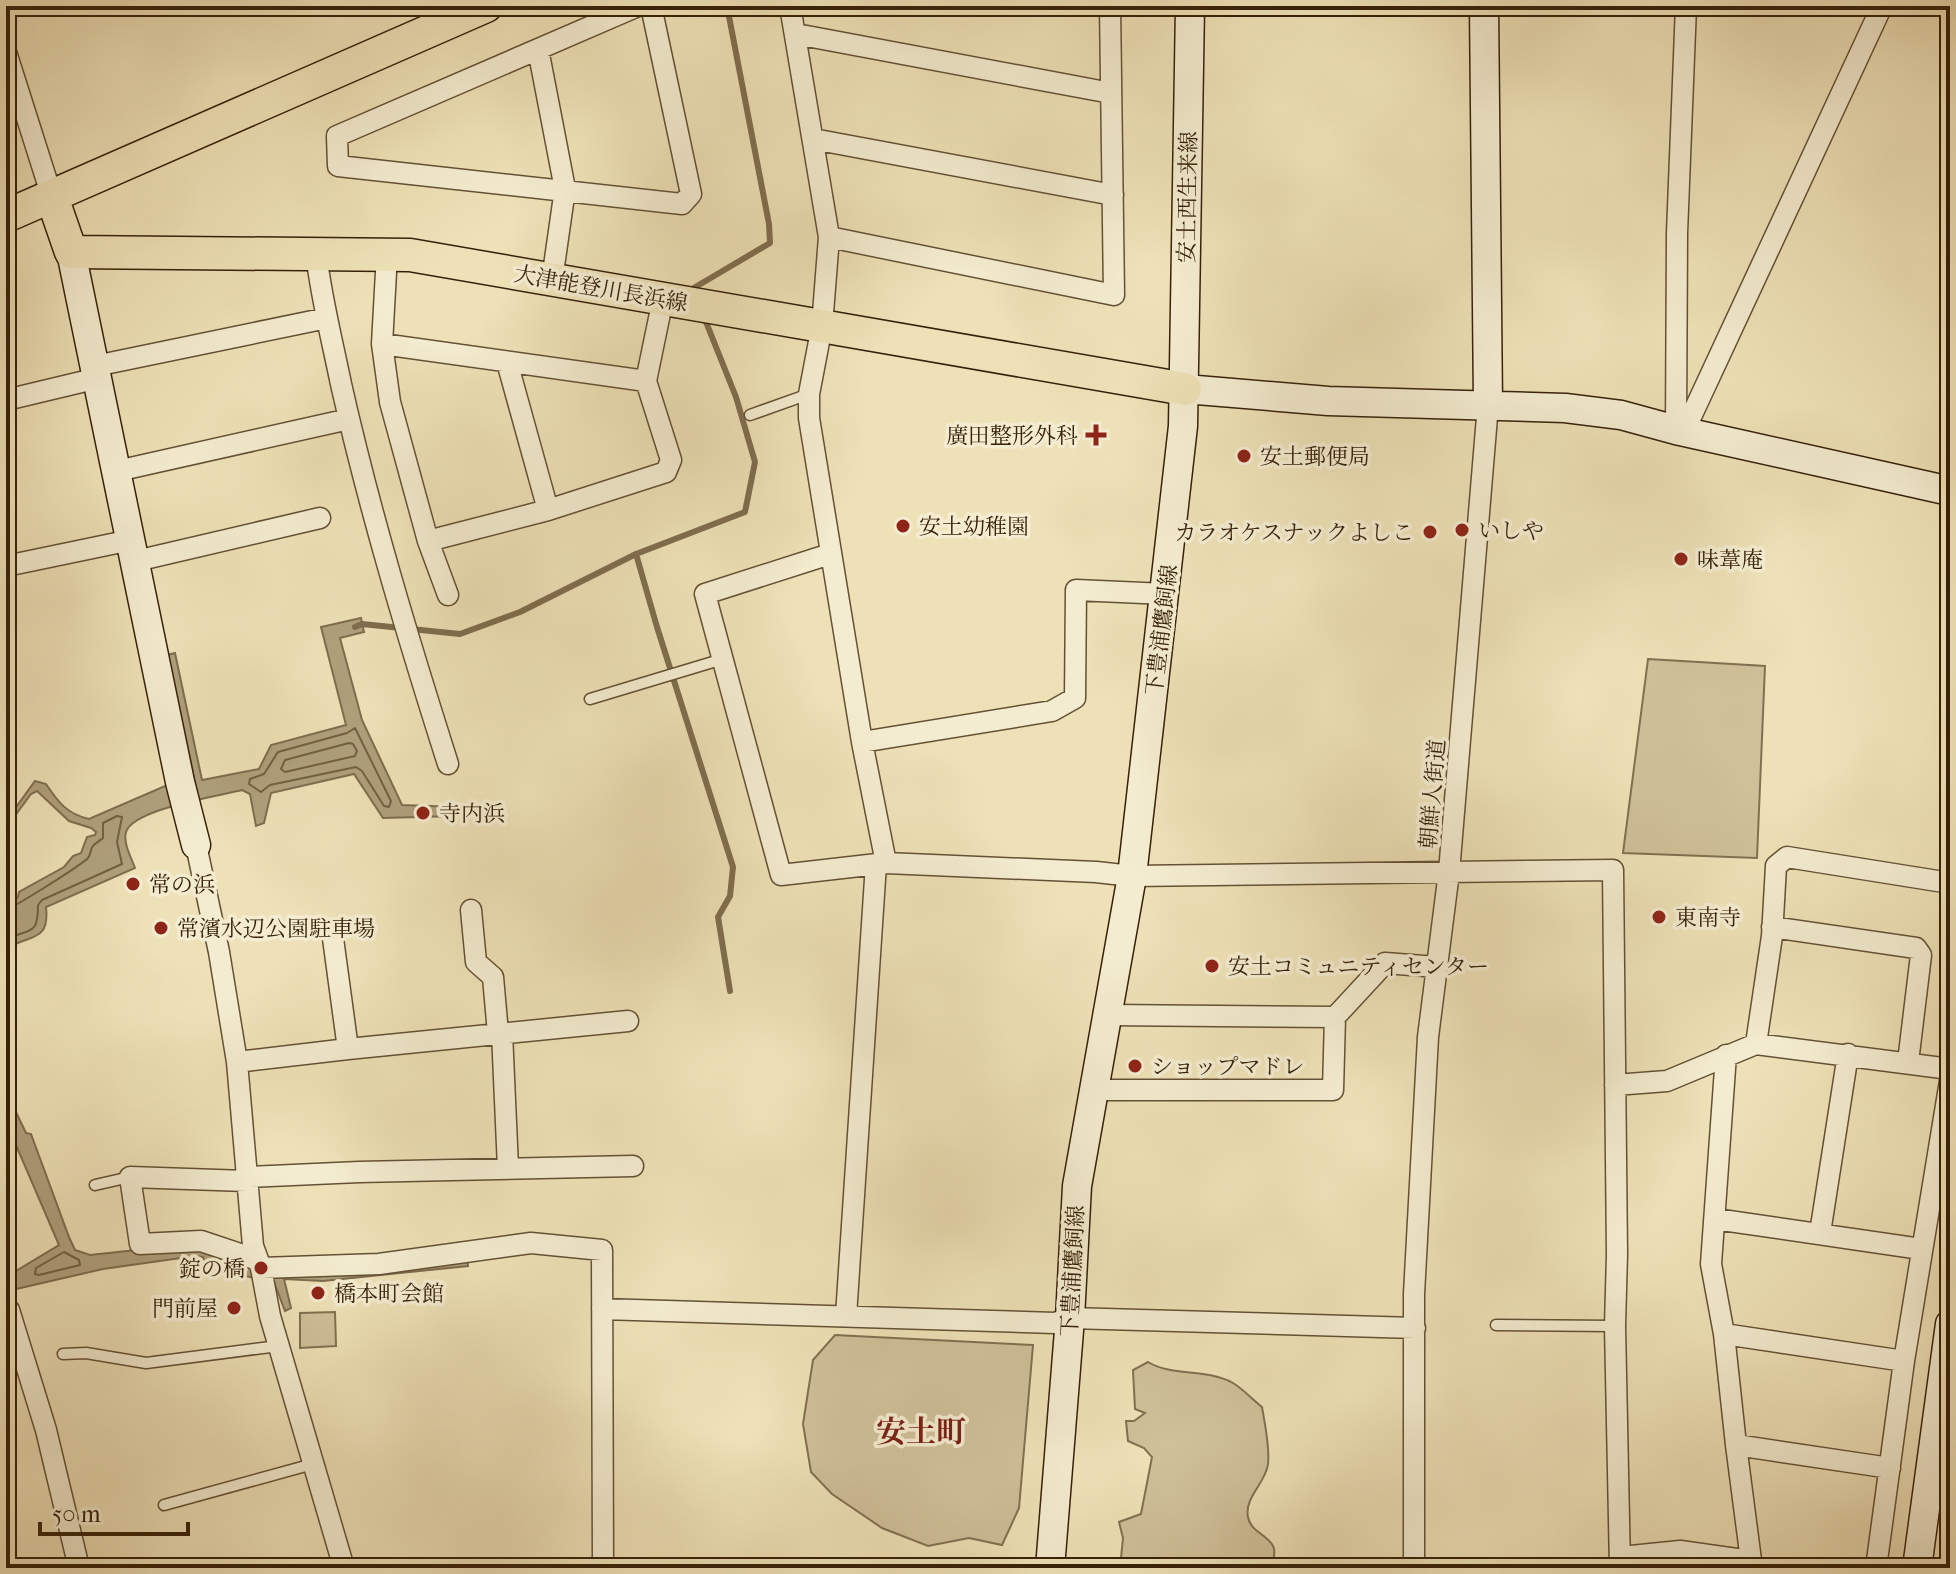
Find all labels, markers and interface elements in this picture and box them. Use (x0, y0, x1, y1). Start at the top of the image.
street label: 安土西生来線 (1174, 131, 1202, 263)
street label: 大津能登川長浜線 (512, 261, 690, 317)
place label: 廣田整形外科 (946, 423, 1078, 449)
marker: 廣田整形外科 (1085, 424, 1107, 446)
place label: 安土郵便局 (1260, 444, 1370, 470)
marker: 安土郵便局 (1235, 447, 1253, 465)
place label: 安土幼稚園 (919, 514, 1029, 540)
marker: 安土幼稚園 (894, 517, 912, 535)
place label: いしや (1478, 518, 1544, 544)
place label: カラオケスナックよしこ (1174, 520, 1414, 546)
marker: いしや (1453, 521, 1471, 539)
marker: カラオケスナックよしこ (1421, 523, 1439, 541)
place label: 味葦庵 (1697, 547, 1763, 573)
marker: 味葦庵 (1672, 550, 1690, 568)
street label: 下豊浦鷹飼線 (1141, 563, 1183, 697)
street label: 朝鮮人街道 (1415, 738, 1451, 850)
place label: 寺内浜 (439, 801, 505, 827)
marker: 寺内浜 (414, 804, 432, 822)
place label: 常の浜 (149, 872, 215, 898)
marker: 常の浜 (124, 875, 142, 893)
place label: 東南寺 (1675, 905, 1741, 931)
marker: 東南寺 (1650, 908, 1668, 926)
place label: 常濱水辺公園駐車場 (177, 916, 375, 942)
marker: 常濱水辺公園駐車場 (152, 919, 170, 937)
place label: 安土コミュニティセンター (1228, 954, 1489, 980)
marker: 安土コミュニティセンター (1203, 957, 1221, 975)
place label: ショップマドレ (1151, 1054, 1305, 1080)
marker: ショップマドレ (1126, 1057, 1144, 1075)
street label: 下豊浦鷹飼線 (1057, 1204, 1089, 1338)
place label: 錠の橋 (179, 1256, 245, 1282)
marker: 錠の橋 (252, 1259, 270, 1277)
place label: 橋本町会館 (334, 1281, 444, 1307)
marker: 橋本町会館 (309, 1284, 327, 1302)
place label: 門前屋 (152, 1296, 218, 1322)
marker: 門前屋 (225, 1299, 243, 1317)
district label: 安土町 (876, 1415, 966, 1450)
scale bar (40, 1486, 188, 1536)
text: 50 m (52, 1500, 101, 1528)

